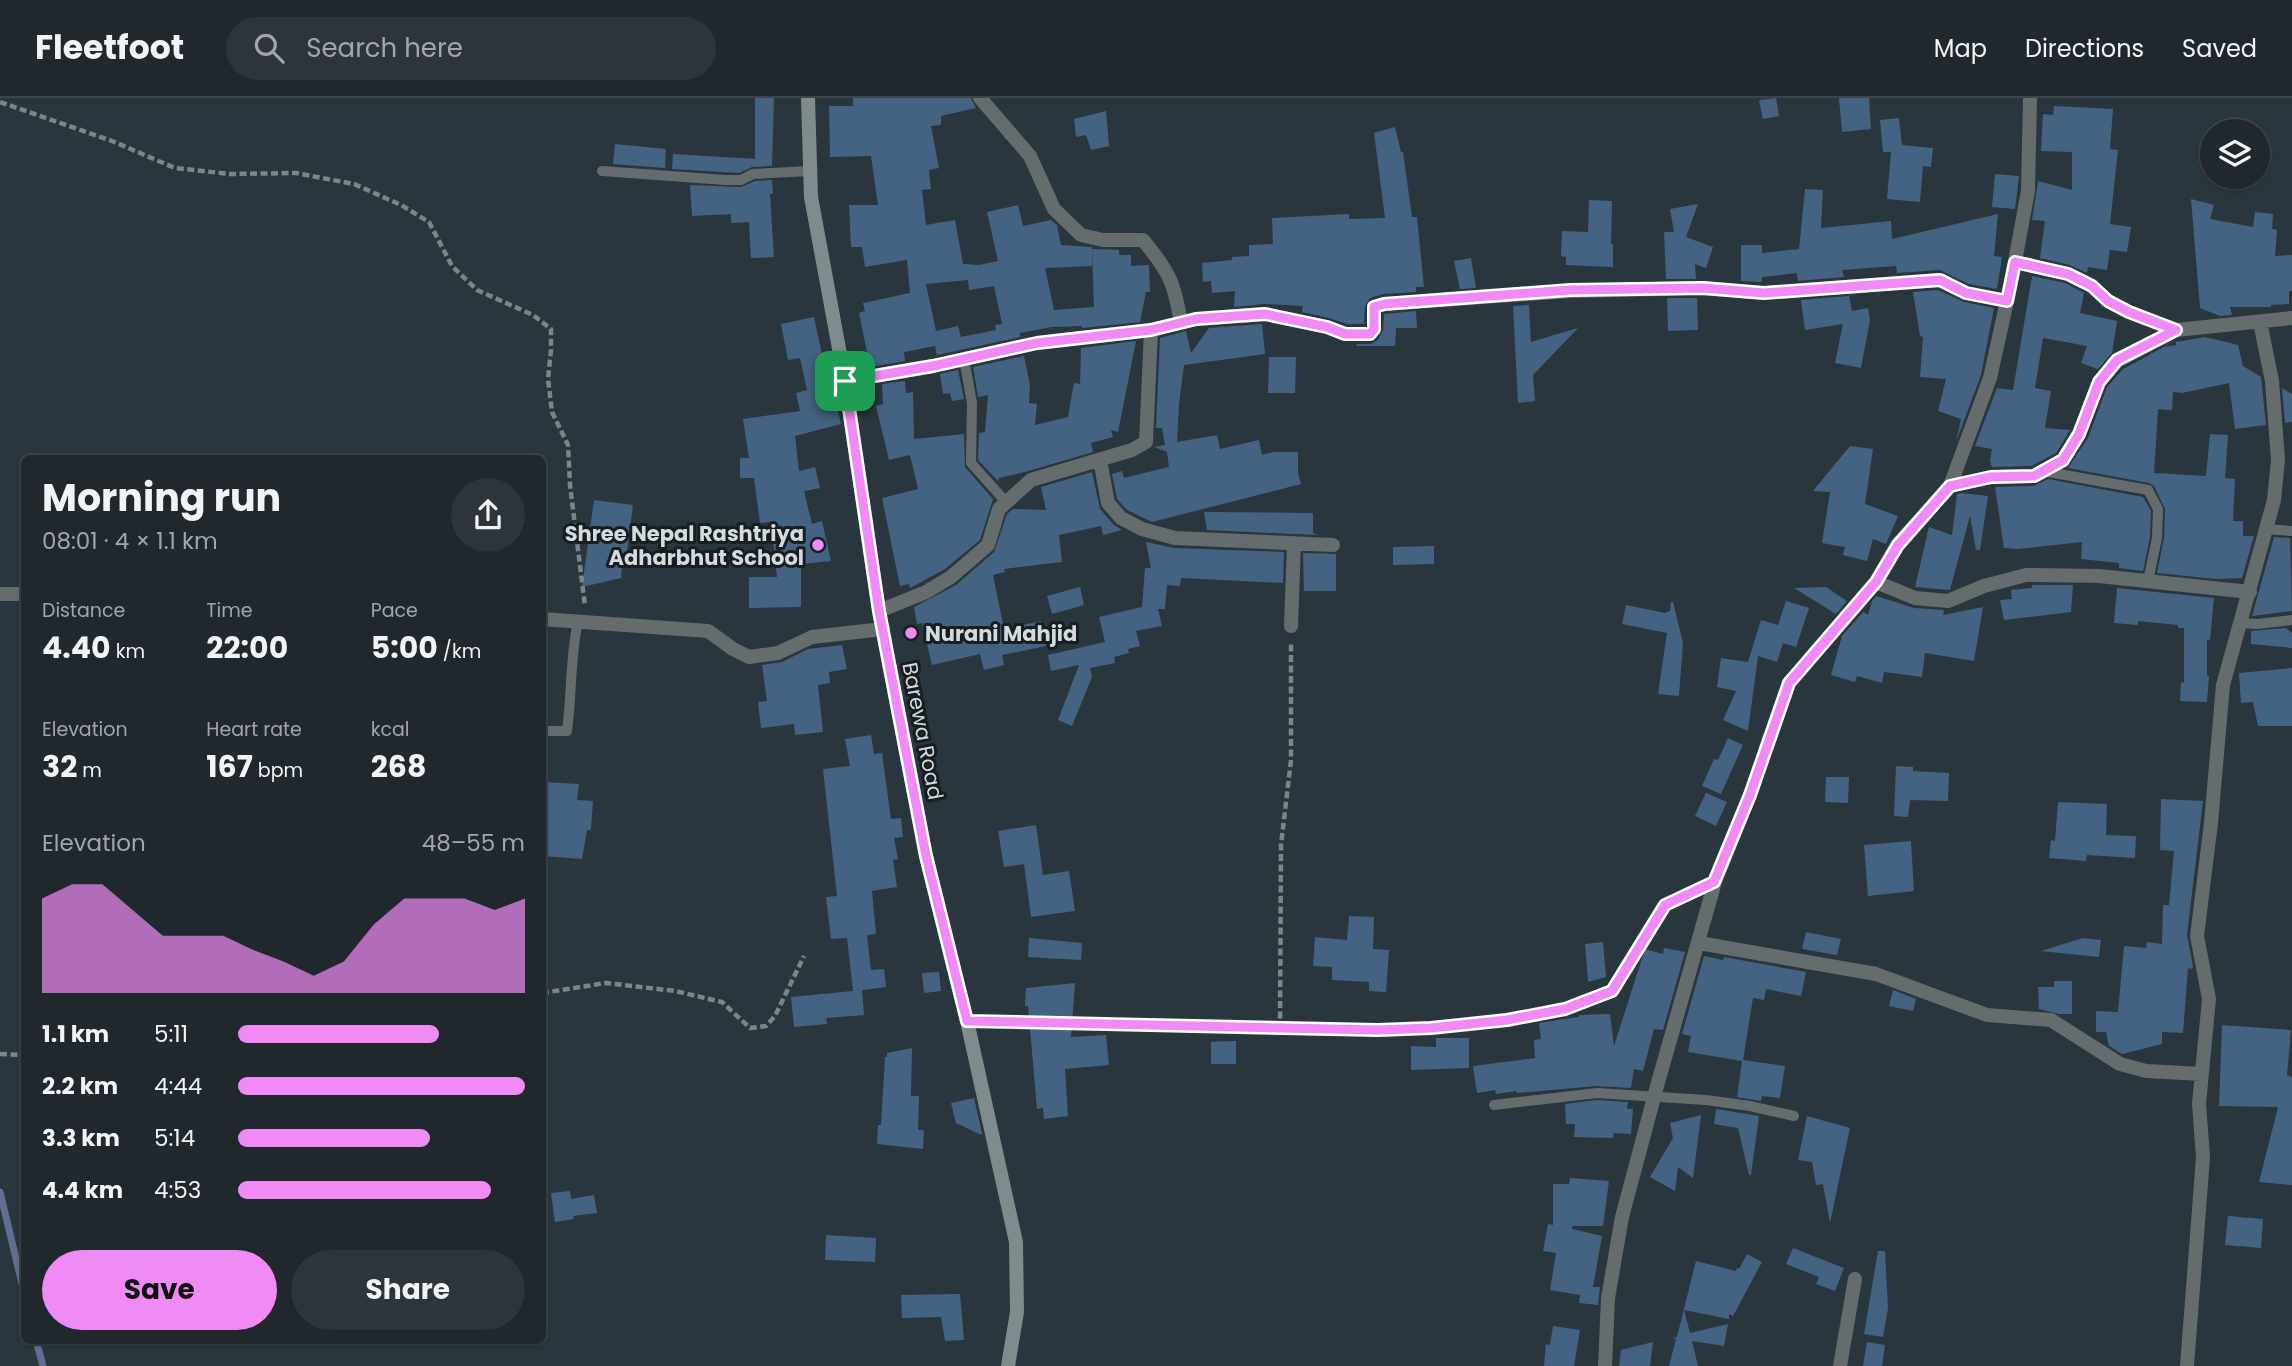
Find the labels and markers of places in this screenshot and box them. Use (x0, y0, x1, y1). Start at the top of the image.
pin (815, 351, 875, 411)
place label: Shree Nepal Rashtriya Adharbhut School (565, 519, 804, 572)
marker: Shree Nepal Rashtriya Adharbhut School (810, 537, 826, 553)
place label: Nurani Mahjid (925, 619, 1077, 648)
marker: Nurani Mahjid (903, 625, 919, 641)

